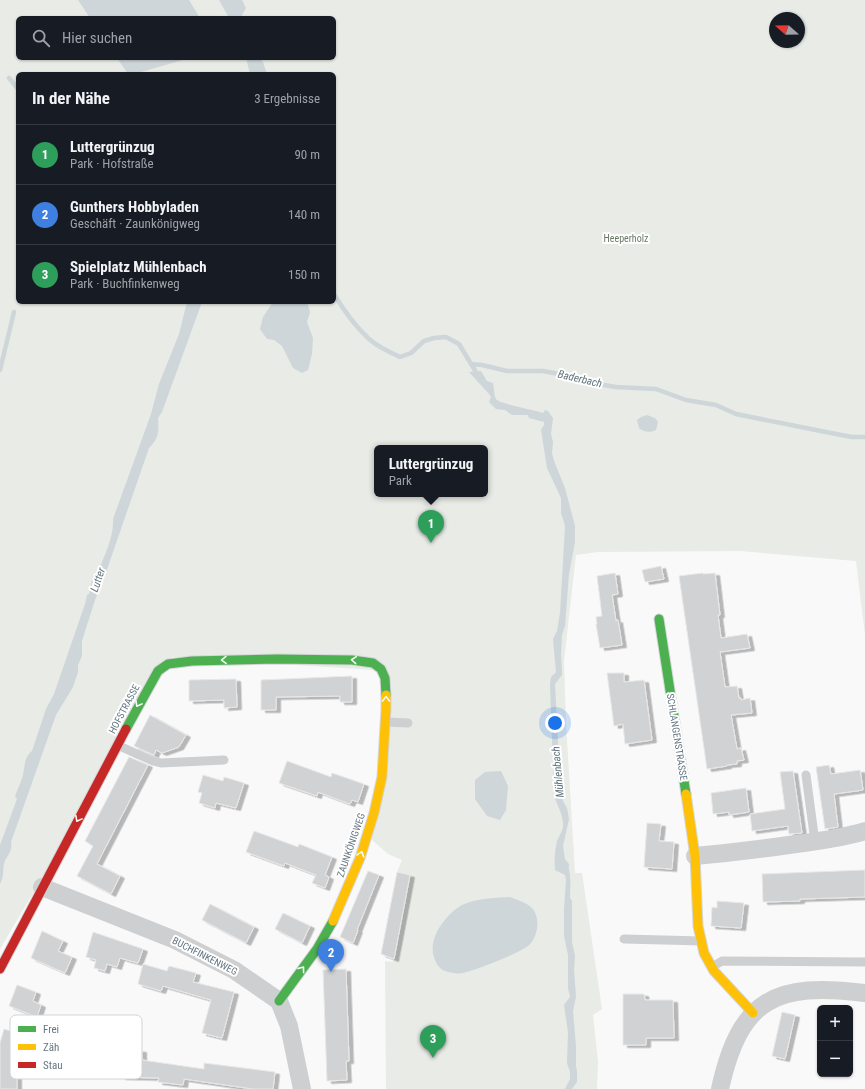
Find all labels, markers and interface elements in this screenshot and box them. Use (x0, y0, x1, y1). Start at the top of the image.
north arrow (769, 12, 805, 48)
search box (16, 16, 336, 60)
icon: search (30, 27, 52, 49)
text: Hier suchen (62, 29, 132, 47)
text: In der Nähe (32, 88, 110, 108)
text: 3 Ergebnisse (254, 91, 320, 106)
text: Luttergrünzug (70, 138, 155, 156)
text: 1 (42, 147, 48, 162)
text: 90 m (294, 147, 320, 162)
text: Park · Hofstraße (70, 156, 154, 171)
text: Gunthers Hobbyladen (70, 198, 199, 216)
text: 2 (42, 207, 48, 222)
text: 140 m (288, 207, 320, 222)
text: Geschäft · Zaunkönigweg (70, 216, 200, 231)
park label: Heeperholz (604, 233, 648, 244)
text: Spielplatz Mühlenbach (70, 258, 207, 276)
text: 3 (42, 267, 48, 282)
text: 150 m (288, 267, 320, 282)
text: Park · Buchfinkenweg (70, 276, 180, 291)
water label: Baderbach (557, 368, 603, 390)
popup (374, 445, 488, 497)
text: Luttergrünzug (389, 455, 473, 473)
text: Park (389, 473, 412, 488)
pin: 1 (418, 510, 444, 543)
water label: Lutter (88, 566, 108, 594)
one-way arrow (221, 656, 227, 664)
one-way arrow (351, 656, 357, 665)
street label: HOFSTRASSE (107, 683, 142, 735)
street label: SCHLANGENSTRASSE (665, 693, 689, 781)
one-way arrow (382, 696, 390, 702)
one-way arrow (136, 700, 143, 708)
your location (545, 713, 565, 733)
water label: Mühlenbach (549, 746, 567, 798)
street label: ZAUNKÖNIGWEG (334, 811, 367, 879)
one-way arrow (75, 815, 82, 822)
one-way arrow (356, 851, 365, 858)
street label: BUCHFINKENWEG (171, 935, 239, 977)
pin: 2 (318, 939, 344, 972)
one-way arrow (297, 967, 304, 974)
map controls (817, 1005, 853, 1077)
button: + (817, 1005, 853, 1041)
legend (10, 1015, 142, 1079)
text: Frei (43, 1023, 59, 1036)
pin: 3 (420, 1025, 446, 1058)
text: Zäh (43, 1041, 59, 1054)
button: − (817, 1041, 853, 1077)
text: Stau (43, 1059, 63, 1072)

